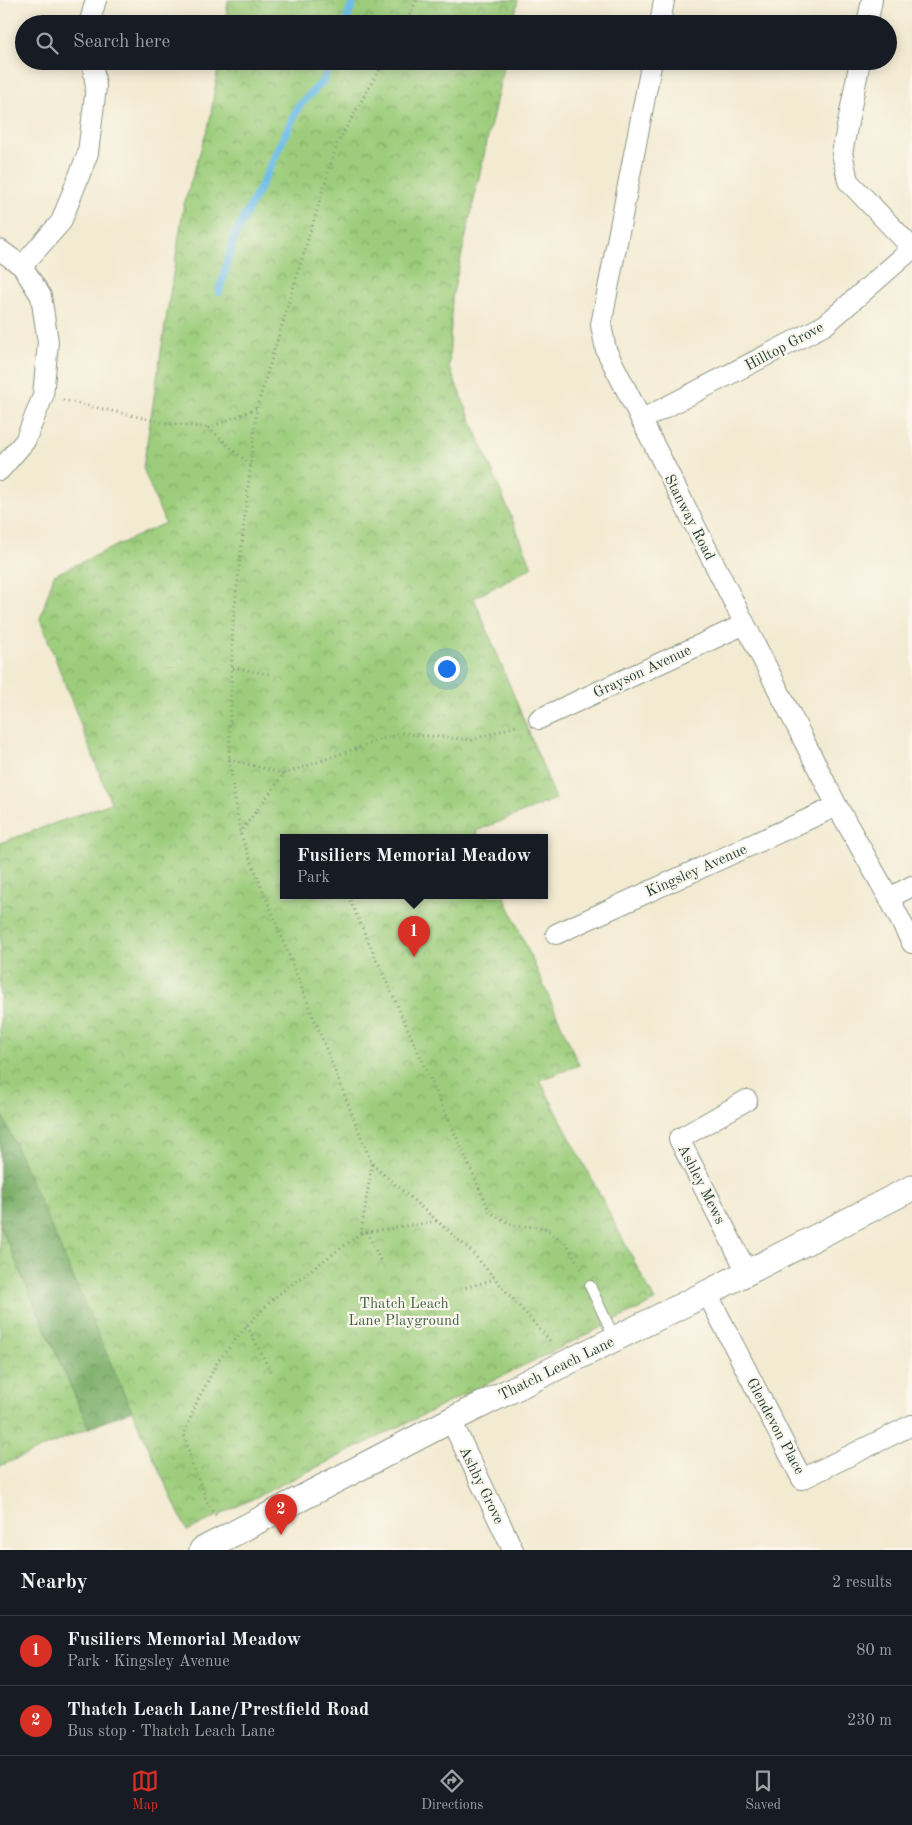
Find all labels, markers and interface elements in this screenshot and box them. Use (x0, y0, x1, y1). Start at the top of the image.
search box (15, 15, 897, 70)
icon: search (33, 29, 61, 57)
text: Search here (73, 33, 170, 52)
street label: Hilltop Grove (743, 320, 827, 374)
street label: Stanway Road (661, 472, 717, 563)
street label: Grayson Avenue (591, 643, 694, 702)
your location (434, 656, 460, 682)
popup (280, 834, 548, 899)
street label: Kingsley Avenue (644, 842, 749, 900)
text: Fusiliers Memorial Meadow (297, 847, 531, 866)
text: Park (297, 870, 330, 886)
pin: 1 (398, 916, 430, 957)
street label: Ashley Mews (674, 1143, 727, 1227)
park label: Thatch Leach Lane Playground (348, 1297, 460, 1329)
street label: Thatch Leach Lane (497, 1335, 617, 1404)
street label: Glendevon Place (743, 1376, 806, 1477)
street label: Ashby Grove (456, 1445, 506, 1527)
pin: 2 (265, 1494, 297, 1535)
text: Nearby (20, 1572, 88, 1593)
text: 2 results (832, 1575, 892, 1591)
text: Fusiliers Memorial Meadow (67, 1631, 301, 1650)
text: 1 (31, 1643, 41, 1659)
text: 80 m (856, 1643, 892, 1659)
text: Park · Kingsley Avenue (67, 1654, 230, 1670)
text: Thatch Leach Lane/Prestfield Road (67, 1701, 369, 1720)
text: 2 (31, 1713, 41, 1729)
text: 230 m (847, 1713, 892, 1729)
text: Bus stop · Thatch Leach Lane (67, 1724, 275, 1740)
tab: Map (131, 1767, 159, 1814)
tab: Directions (421, 1767, 483, 1814)
tab: Saved (745, 1767, 781, 1814)

